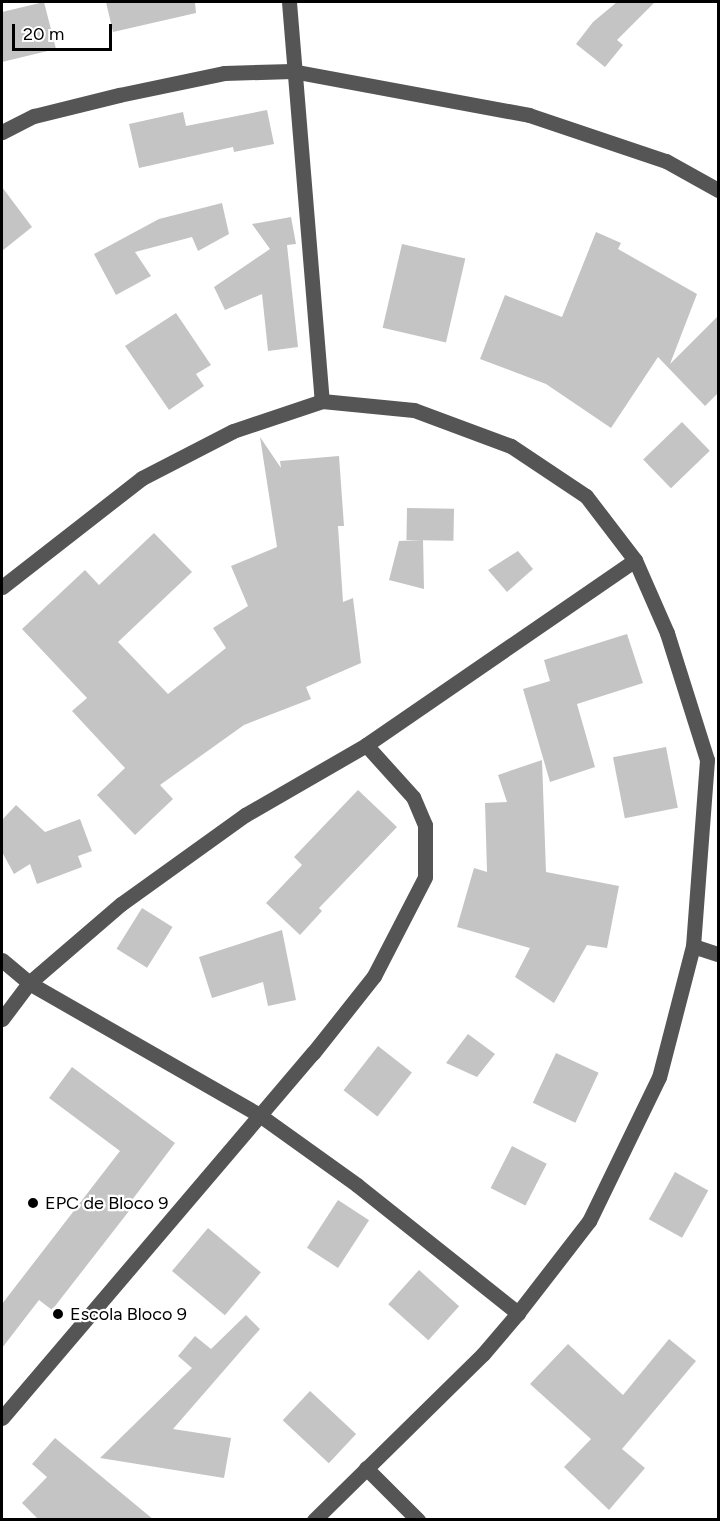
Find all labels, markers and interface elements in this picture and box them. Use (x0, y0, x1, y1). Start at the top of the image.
scale bar (15, 12, 116, 50)
text: 20 m (23, 23, 64, 45)
place label: EPC de Bloco 9 (45, 1192, 169, 1214)
marker: EPC de Bloco 9 (26, 1196, 40, 1210)
place label: Escola Bloco 9 (70, 1303, 187, 1325)
marker: Escola Bloco 9 (51, 1307, 65, 1321)

